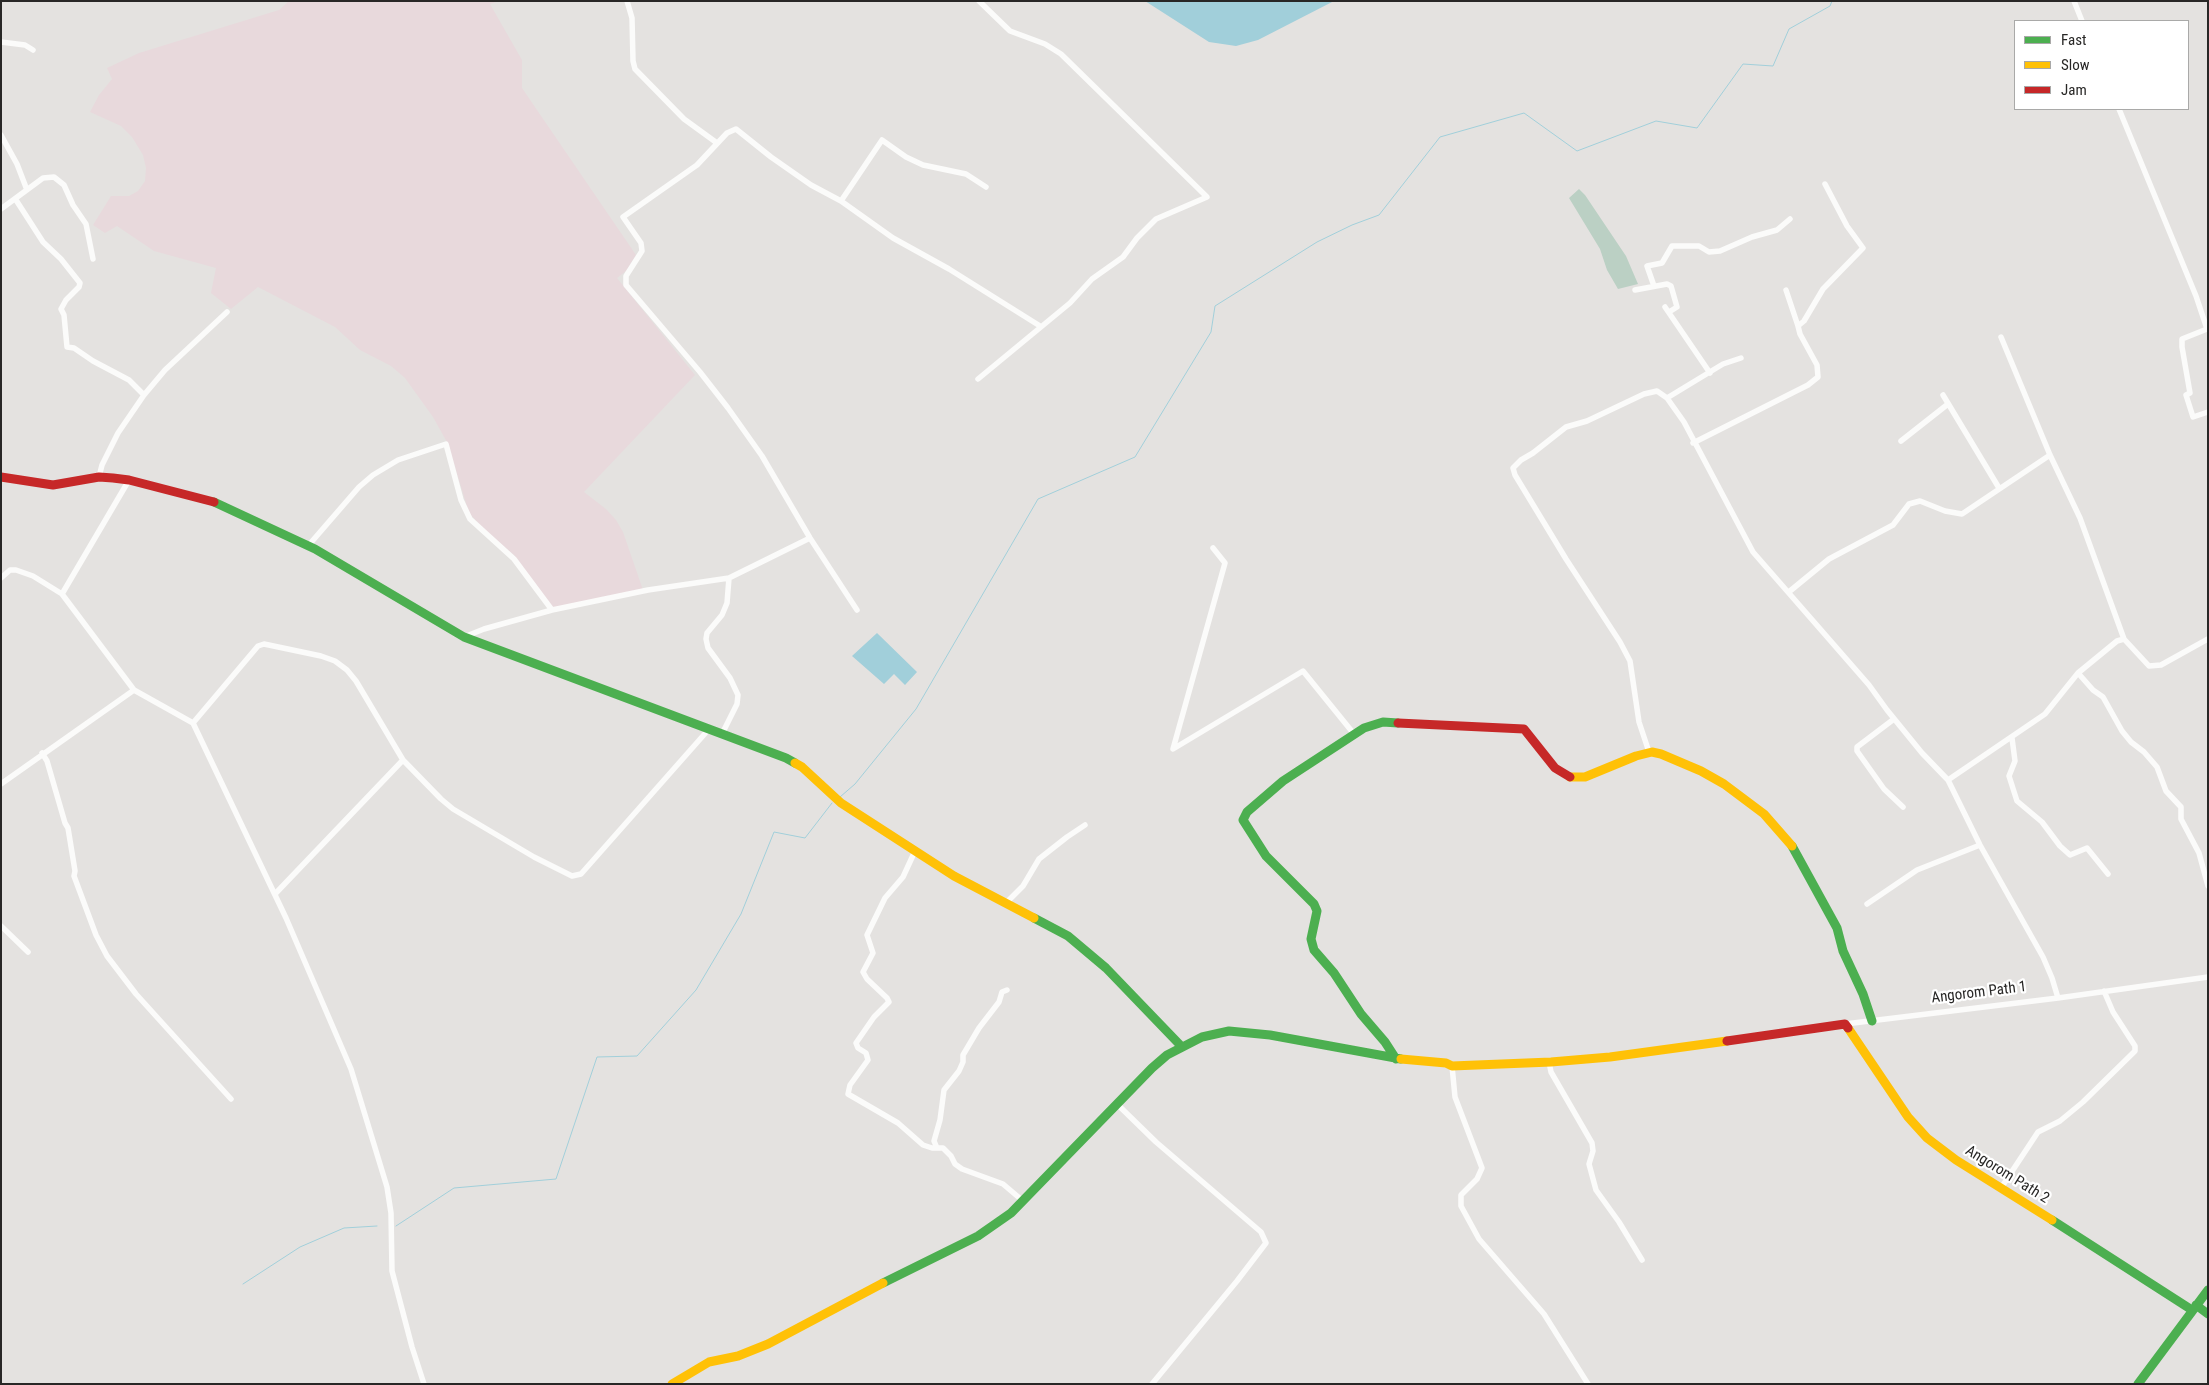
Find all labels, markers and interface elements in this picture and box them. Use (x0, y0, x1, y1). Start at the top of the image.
legend (2014, 20, 2189, 110)
text: Fast (2061, 31, 2086, 49)
text: Slow (2061, 56, 2090, 74)
text: Jam (2061, 81, 2087, 99)
street label: Angorom Path 1 (1931, 978, 2027, 1008)
street label: Angorom Path 2 (1962, 1142, 2052, 1208)

